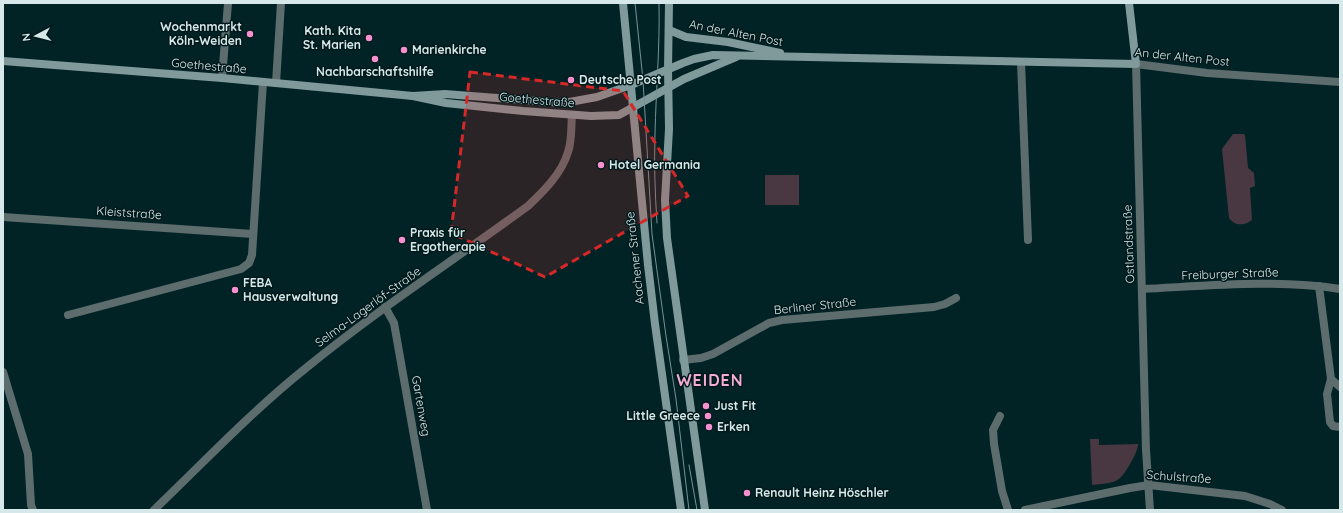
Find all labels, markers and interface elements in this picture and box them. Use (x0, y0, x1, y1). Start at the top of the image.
north arrow (16, 16, 56, 56)
street label: An der Alten Post (688, 16, 784, 49)
place label: Wochenmarkt Köln-Weiden (160, 19, 242, 48)
place label: Kath. Kita St. Marien (303, 23, 361, 52)
marker: Wochenmarkt Köln-Weiden (245, 29, 255, 39)
text: N (19, 32, 34, 42)
marker: Kath. Kita St. Marien (364, 33, 374, 43)
place label: Marienkirche (412, 42, 487, 57)
street label: An der Alten Post (1134, 44, 1230, 69)
marker: Marienkirche (399, 45, 409, 55)
marker: Nachbarschaftshilfe (370, 54, 380, 64)
street label: Goethestraße (171, 55, 248, 76)
place label: Nachbarschaftshilfe (316, 64, 434, 79)
place label: Deutsche Post (579, 72, 662, 87)
marker: Deutsche Post (566, 75, 576, 85)
street label: Goethestraße (499, 89, 576, 110)
place label: Hotel Germania (609, 157, 700, 172)
marker: Hotel Germania (596, 160, 606, 170)
street label: Kleiststraße (96, 203, 162, 222)
street label: Ostlandstraße (1120, 204, 1137, 284)
street label: Aachener Straße (622, 211, 647, 305)
place label: Praxis für Ergotherapie (410, 225, 486, 254)
marker: Praxis für Ergotherapie (397, 235, 407, 245)
street label: Selma-Lagerlöf-Straße (312, 263, 424, 350)
street label: Freiburger Straße (1181, 264, 1279, 283)
place label: FEBA Hausverwaltung (243, 275, 338, 304)
marker: FEBA Hausverwaltung (230, 285, 240, 295)
street label: Berliner Straße (773, 294, 857, 317)
district label: WEIDEN (677, 370, 744, 390)
street label: Gartenweg (409, 374, 434, 437)
place label: Just Fit (714, 398, 756, 413)
marker: Just Fit (701, 401, 711, 411)
place label: Little Greece (626, 408, 700, 423)
marker: Little Greece (703, 411, 713, 421)
place label: Erken (717, 419, 750, 434)
marker: Erken (704, 422, 714, 432)
street label: Schulstraße (1146, 467, 1212, 486)
place label: Renault Heinz Höschler (755, 485, 889, 500)
marker: Renault Heinz Höschler (742, 488, 752, 498)

